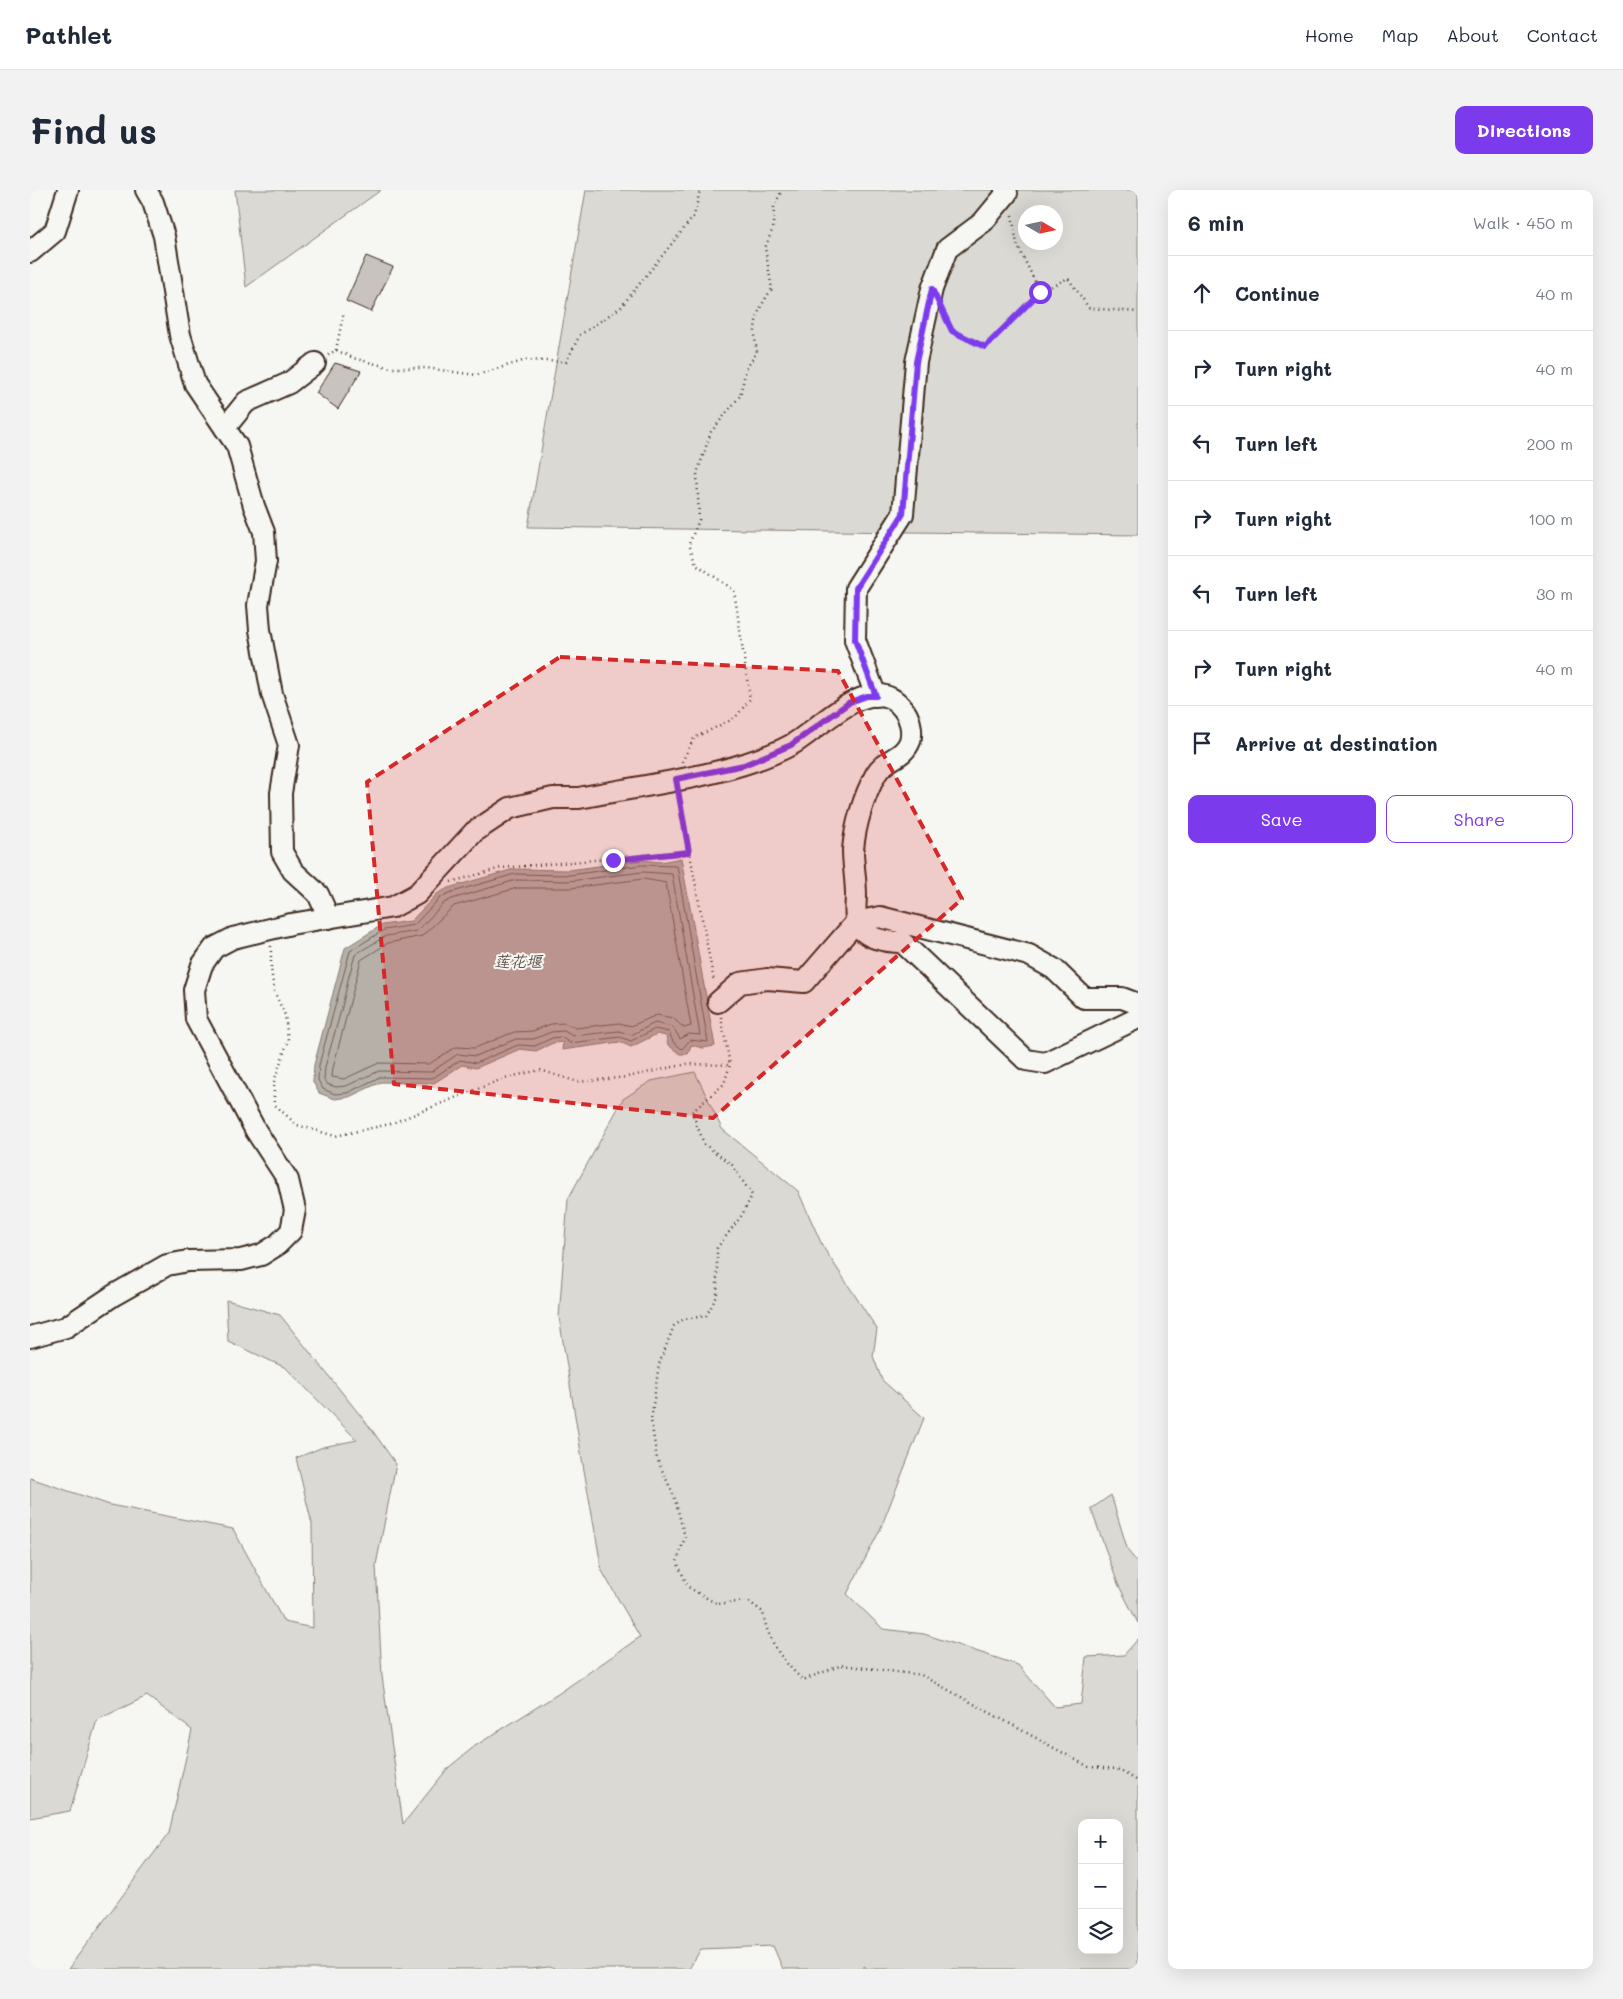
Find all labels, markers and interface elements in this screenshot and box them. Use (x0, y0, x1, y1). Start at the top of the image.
text: Pathlet (25, 19, 112, 50)
text: Home (1305, 23, 1354, 47)
text: Map (1382, 23, 1418, 47)
text: About (1446, 23, 1499, 47)
text: Contact (1527, 23, 1598, 47)
button: Directions (1455, 106, 1593, 154)
text: Find us (30, 107, 157, 153)
north arrow (1018, 205, 1063, 250)
text: 6 min (1188, 209, 1244, 236)
text: Walk · 450 m (1473, 212, 1573, 233)
icon: ahead (1188, 279, 1216, 307)
route start (1029, 281, 1052, 304)
text: Continue (1235, 281, 1320, 306)
text: 40 m (1536, 283, 1573, 304)
icon: right (1188, 354, 1216, 382)
text: Turn right (1235, 356, 1332, 381)
text: 40 m (1536, 358, 1573, 379)
icon: left (1188, 429, 1216, 457)
text: Turn left (1235, 431, 1318, 456)
text: 200 m (1526, 433, 1573, 454)
icon: right (1188, 504, 1216, 532)
text: Turn right (1235, 506, 1332, 531)
text: 100 m (1528, 508, 1573, 529)
icon: left (1188, 579, 1216, 607)
text: Turn left (1235, 581, 1318, 606)
text: 30 m (1536, 583, 1573, 604)
icon: right (1188, 654, 1216, 682)
text: Turn right (1235, 656, 1332, 681)
text: 40 m (1536, 658, 1573, 679)
icon: arrive (1188, 729, 1216, 757)
text: Arrive at destination (1235, 731, 1438, 756)
button: Save (1188, 795, 1376, 843)
button: Share (1386, 795, 1573, 843)
route end (602, 849, 625, 872)
water label: 莲花堰 (494, 950, 544, 971)
map controls (1078, 1819, 1123, 1954)
button: + (1078, 1819, 1123, 1864)
button: − (1078, 1864, 1123, 1909)
button: layers (1078, 1909, 1123, 1954)

